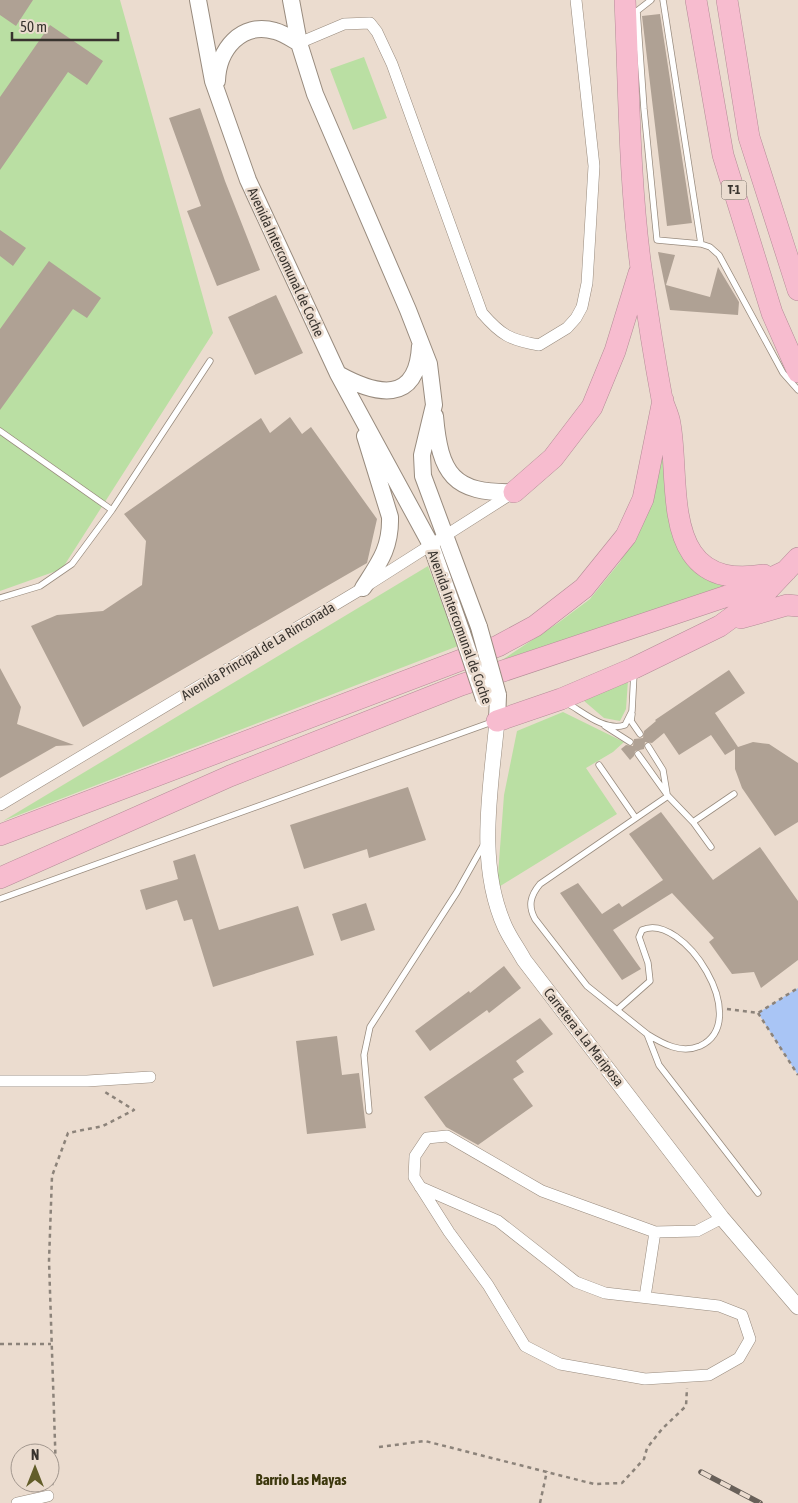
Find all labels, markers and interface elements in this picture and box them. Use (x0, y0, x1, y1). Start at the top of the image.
scale bar (12, 10, 119, 42)
text: 50 m (20, 18, 47, 35)
road number: T-1 (722, 180, 746, 200)
street label: Avenida Intercomunal de Coche (244, 185, 328, 339)
street label: Avenida Intercomunal de Coche (425, 548, 495, 706)
street label: Avenida Principal de La Rinconada (178, 599, 338, 703)
street label: Carretera a La Mariposa (541, 985, 627, 1089)
north arrow (10, 1443, 60, 1493)
text: N (31, 1447, 39, 1463)
district label: Barrio Las Mayas (256, 1471, 347, 1488)

